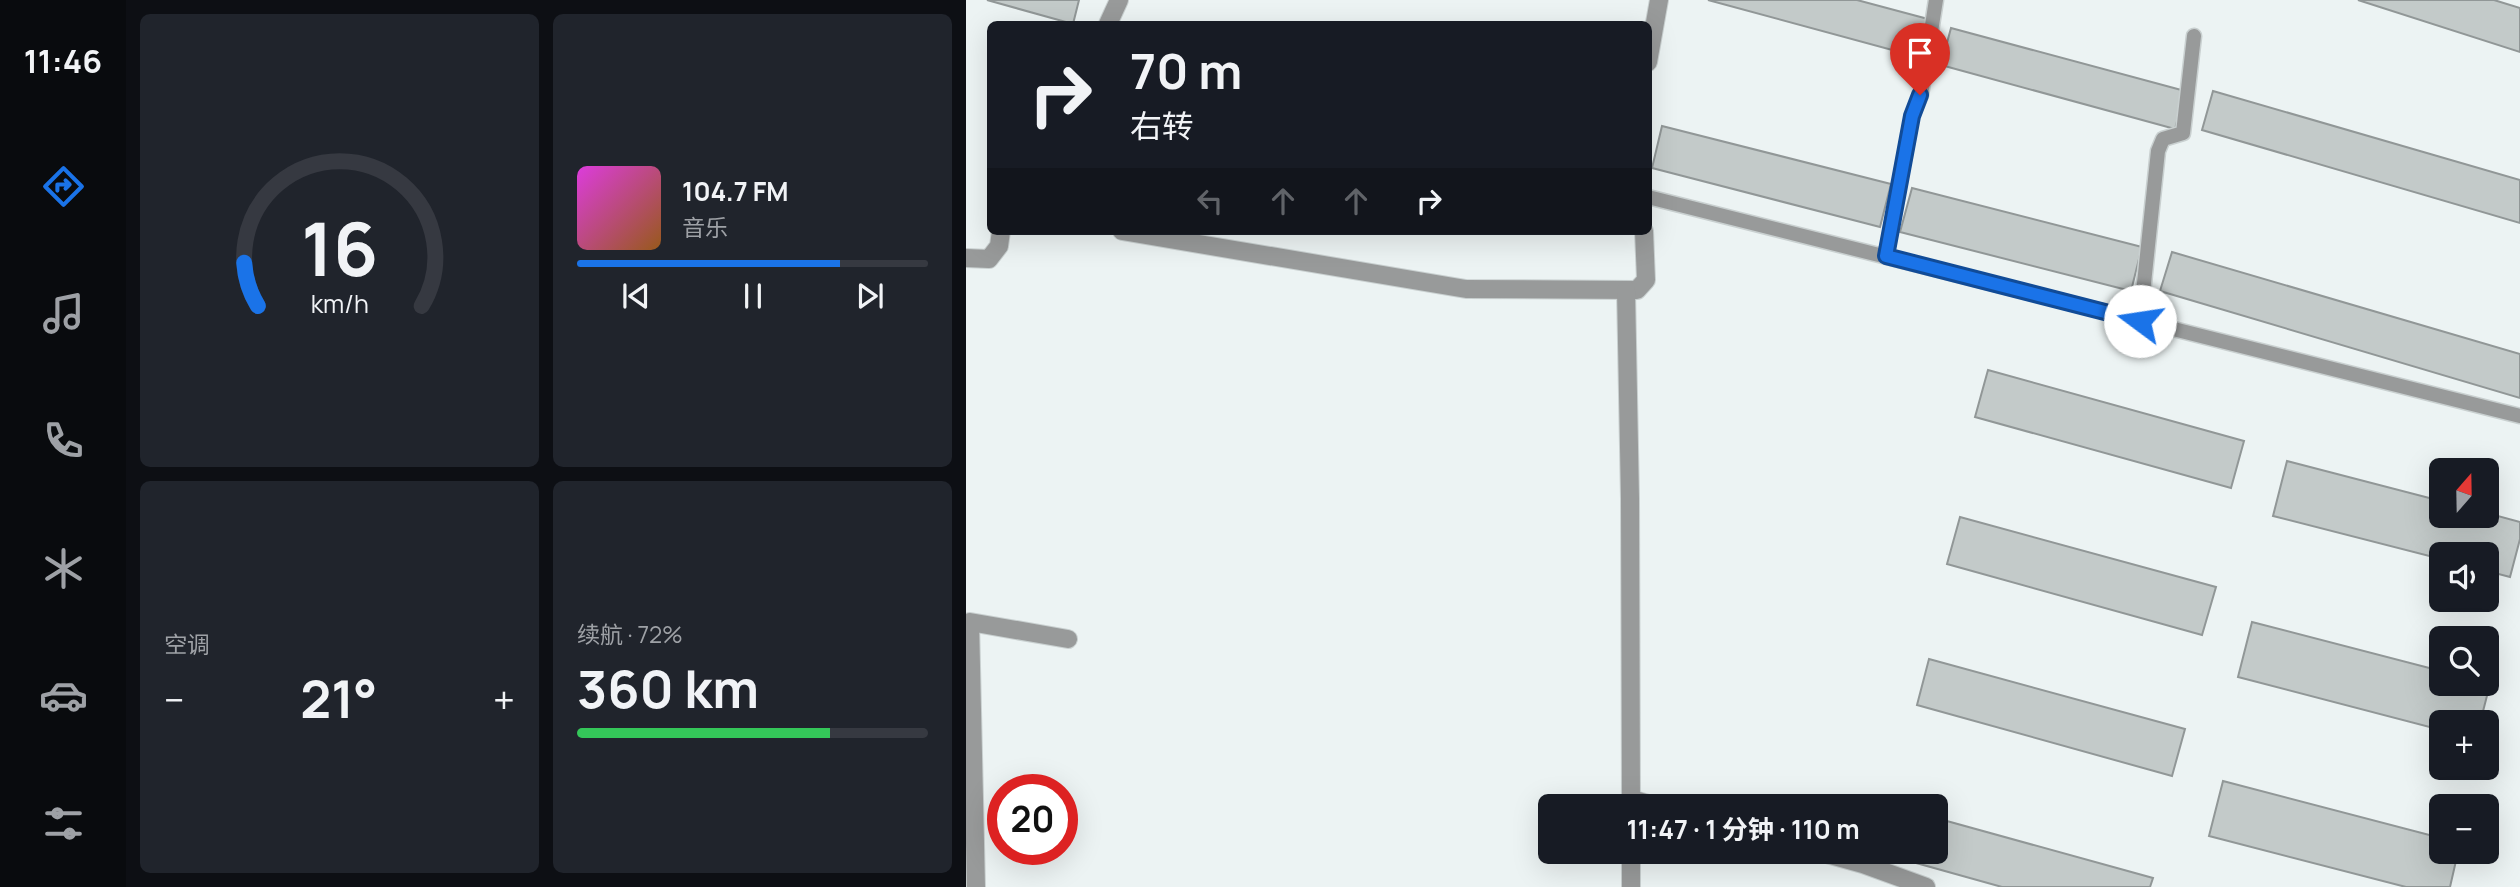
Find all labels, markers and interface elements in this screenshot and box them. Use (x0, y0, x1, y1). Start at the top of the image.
pin (1890, 23, 1950, 95)
icon: arrive (1901, 34, 1939, 72)
text: 70 m (1130, 37, 1242, 104)
text: 11:46 (24, 39, 102, 83)
icon: right (1015, 49, 1106, 140)
text: 右转 (1130, 104, 1194, 148)
icon: directions (39, 162, 88, 211)
text: 104.7 FM (682, 173, 789, 209)
icon: left (1191, 182, 1229, 220)
icon: ahead (1264, 182, 1302, 220)
icon: ahead (1337, 182, 1375, 220)
icon: right (1410, 182, 1448, 220)
text: 16 (301, 199, 378, 299)
text: 音乐 (682, 211, 728, 243)
icon: previous (617, 277, 655, 315)
icon: pause (734, 277, 772, 315)
icon: next (851, 277, 889, 315)
position arrow (2103, 284, 2177, 358)
text: km/h (310, 286, 369, 321)
icon: music (39, 289, 88, 338)
icon: phone (39, 416, 88, 465)
north arrow (2429, 458, 2499, 528)
map controls (2429, 458, 2499, 864)
button: sound (2429, 542, 2499, 612)
icon: climate (39, 544, 88, 593)
text: 续航 · 72% (577, 618, 683, 650)
button: search (2429, 626, 2499, 696)
text: 空调 (164, 628, 210, 660)
text: 360 km (577, 653, 759, 724)
text: 21° (300, 663, 377, 734)
icon: car (39, 671, 88, 720)
text: − (164, 673, 185, 725)
text: + (493, 673, 515, 725)
button: + (2429, 710, 2499, 780)
speed limit sign: 20 (987, 774, 1078, 865)
button: − (2429, 794, 2499, 864)
icon: filters (39, 799, 88, 848)
text: 11:47 · 1 分钟 · 110 m (1626, 811, 1860, 847)

